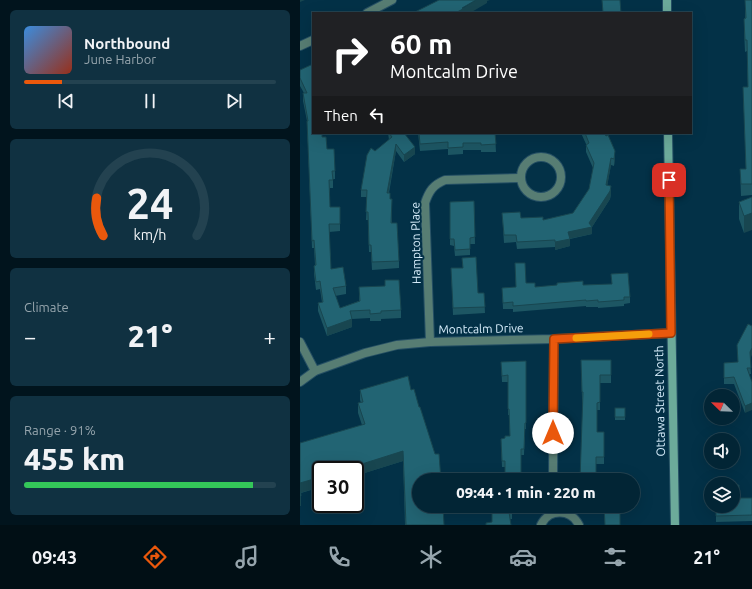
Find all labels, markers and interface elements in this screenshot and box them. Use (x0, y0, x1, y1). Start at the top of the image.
icon: right (324, 28, 376, 80)
text: 60 m (390, 28, 452, 59)
text: Northbound (84, 35, 170, 52)
text: June Harbor (84, 52, 156, 66)
text: Montcalm Drive (390, 61, 518, 81)
icon: previous (55, 90, 77, 112)
icon: pause (139, 90, 161, 112)
icon: next (223, 90, 245, 112)
icon: left (366, 104, 388, 126)
text: Then (324, 107, 358, 124)
pin (652, 163, 686, 197)
icon: arrive (658, 169, 680, 191)
text: 24 (127, 180, 173, 227)
street label: Hampton Place (408, 202, 423, 284)
text: km/h (134, 227, 166, 243)
text: Climate (24, 300, 69, 314)
text: 21° (128, 319, 172, 353)
street label: Montcalm Drive (438, 321, 524, 336)
text: − (24, 324, 36, 349)
text: + (264, 324, 276, 349)
street label: Ottawa Street North (652, 345, 667, 457)
north arrow (704, 389, 740, 425)
map controls (704, 389, 740, 513)
position arrow (532, 412, 574, 454)
text: Range · 91% (24, 423, 96, 437)
button: sound (704, 433, 740, 469)
text: 455 km (24, 442, 125, 476)
speed limit sign: 30 (312, 461, 364, 513)
button: layers (704, 477, 740, 513)
text: 09:44 · 1 min · 220 m (456, 484, 596, 501)
icon: directions (141, 543, 169, 571)
icon: music (233, 543, 261, 571)
icon: phone (325, 543, 353, 571)
icon: climate (417, 543, 445, 571)
icon: car (509, 543, 537, 571)
icon: filters (601, 543, 629, 571)
text: 09:43 (32, 547, 77, 567)
text: 21° (693, 547, 720, 567)

